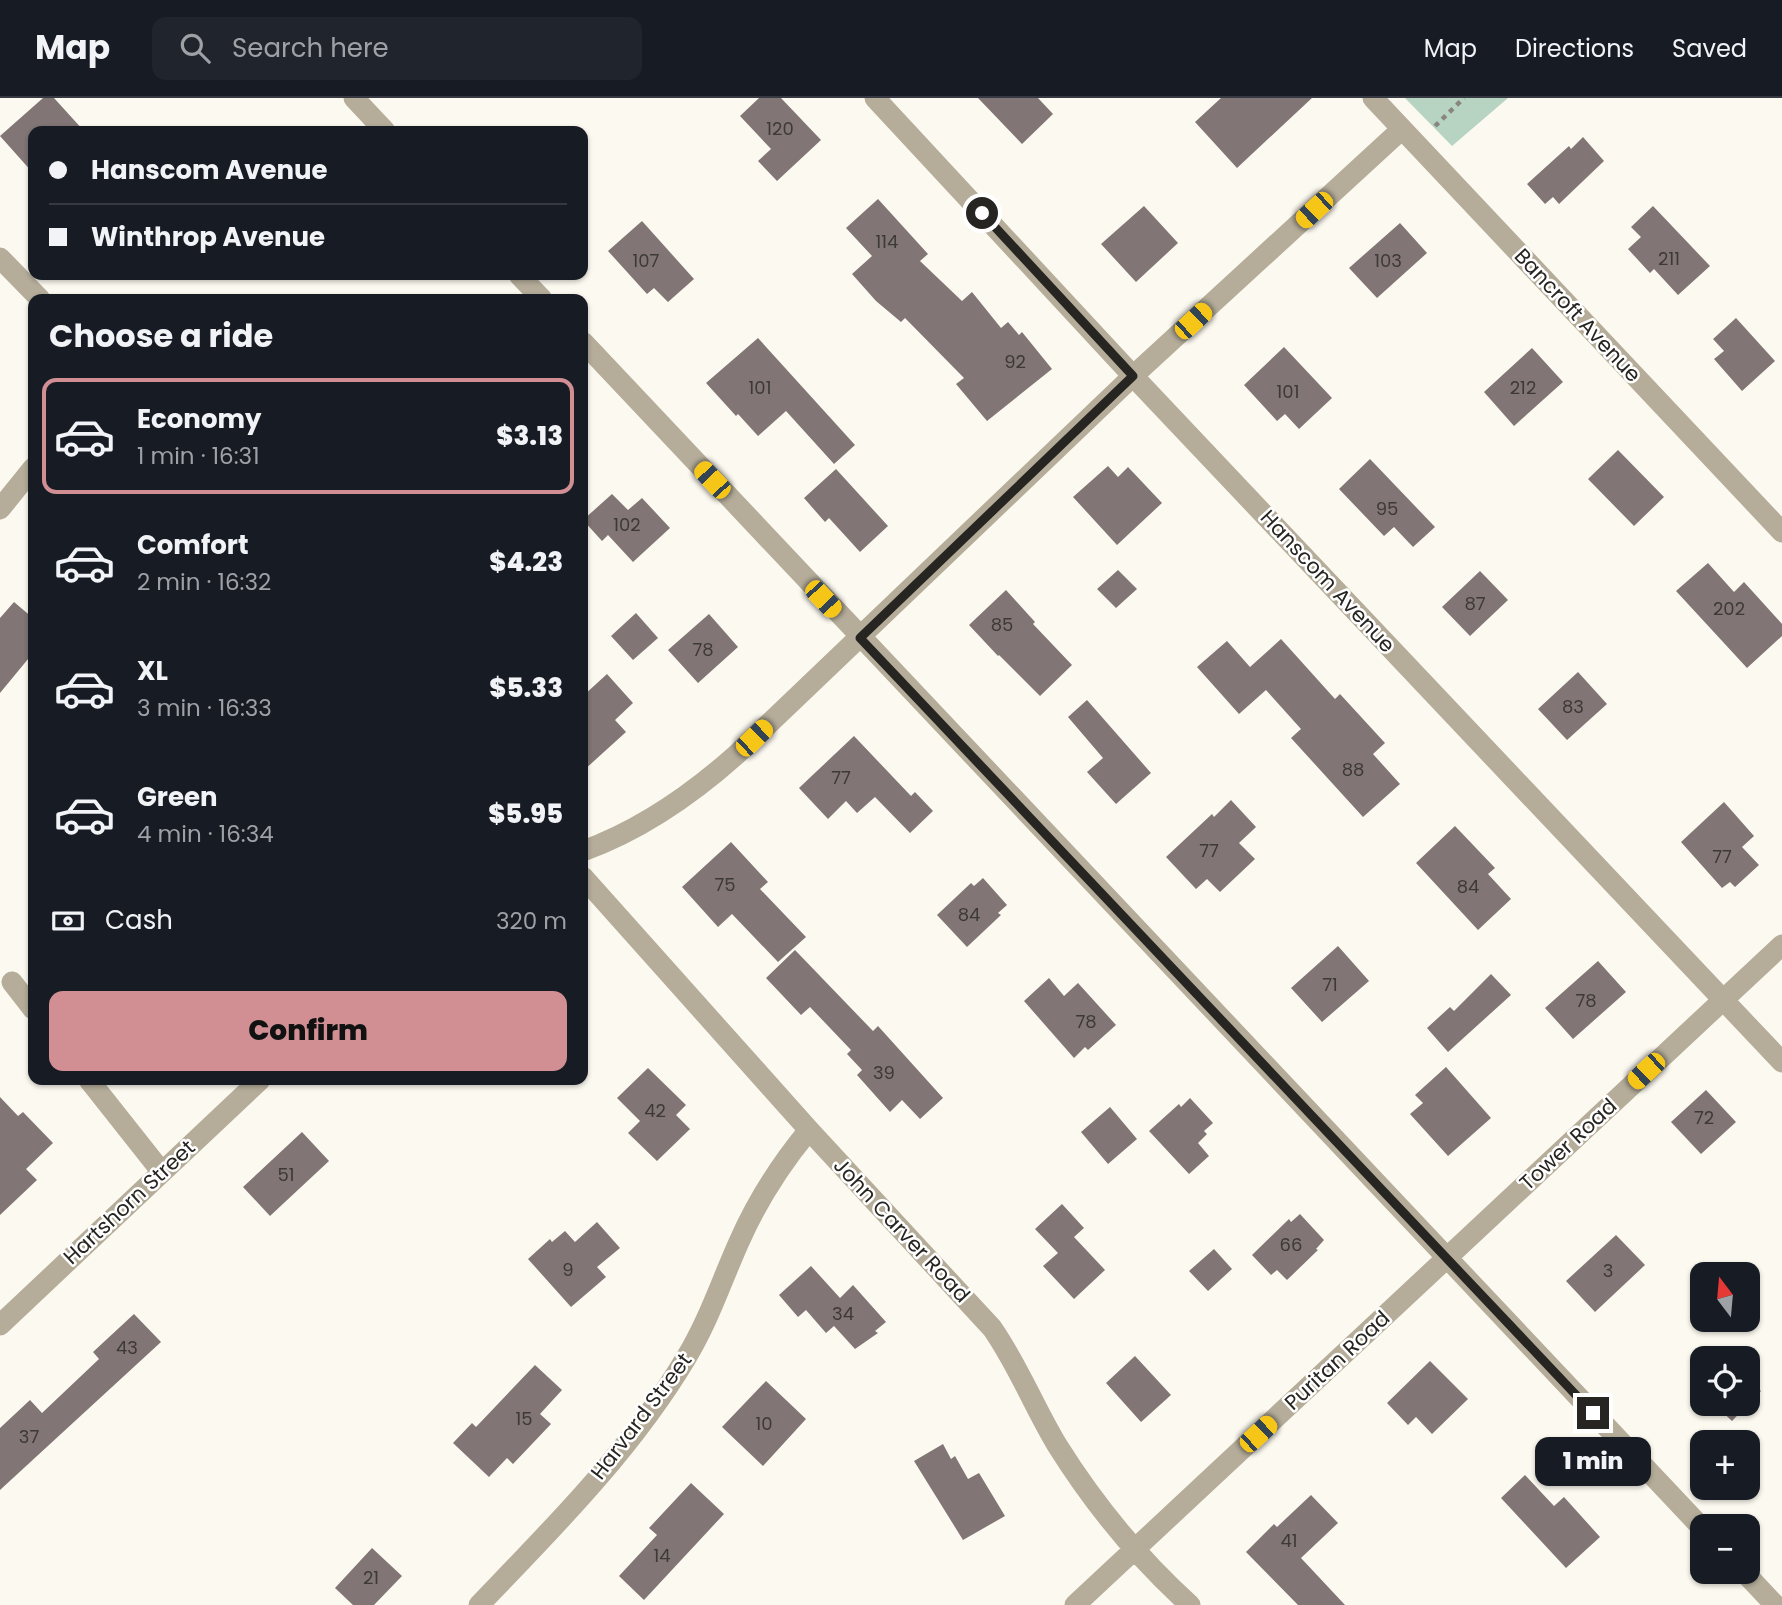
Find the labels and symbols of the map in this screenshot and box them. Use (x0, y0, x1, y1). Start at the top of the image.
house number: 120 (766, 116, 794, 141)
car (1292, 188, 1337, 232)
route start (966, 197, 998, 229)
house number: 114 (876, 229, 898, 254)
street label: Bancroft Avenue (1508, 242, 1648, 388)
house number: 211 (1658, 246, 1680, 271)
house number: 107 (633, 248, 660, 273)
house number: 103 (1374, 248, 1402, 273)
car (1171, 299, 1216, 343)
house number: 92 (1004, 349, 1026, 374)
house number: 101 (749, 375, 771, 400)
house number: 212 (1510, 375, 1536, 400)
house number: 101 (1277, 379, 1299, 404)
car (690, 457, 735, 503)
house number: 95 (1376, 496, 1398, 521)
street label: Hanscom Avenue (1254, 503, 1402, 659)
house number: 102 (613, 512, 641, 537)
car (801, 576, 846, 622)
house number: 87 (1464, 591, 1486, 616)
house number: 202 (1713, 596, 1745, 621)
house number: 85 (991, 612, 1013, 637)
house number: 78 (692, 637, 714, 662)
house number: 83 (1562, 694, 1584, 719)
car (732, 716, 777, 760)
house number: 88 (1342, 757, 1364, 782)
house number: 77 (831, 765, 851, 790)
house number: 77 (1199, 838, 1219, 863)
house number: 77 (1712, 844, 1732, 869)
house number: 75 (714, 872, 736, 897)
house number: 84 (1457, 874, 1479, 899)
house number: 84 (958, 902, 980, 927)
house number: 71 (1322, 972, 1338, 997)
house number: 78 (1575, 988, 1597, 1013)
house number: 78 (1075, 1009, 1097, 1034)
car (1624, 1049, 1669, 1093)
house number: 39 (873, 1060, 895, 1085)
street label: Tower Road (1513, 1091, 1623, 1197)
house number: 42 (644, 1098, 666, 1123)
house number: 72 (1694, 1105, 1714, 1130)
street label: Hartshorn Street (57, 1133, 201, 1271)
street label: John Carver Road (827, 1151, 977, 1309)
house number: 51 (277, 1162, 295, 1187)
house number: 66 (1280, 1232, 1302, 1257)
house number: 9 (562, 1257, 574, 1282)
house number: 3 (1603, 1258, 1613, 1283)
north arrow (1690, 1262, 1760, 1332)
house number: 34 (832, 1301, 854, 1326)
street label: Puritan Road (1278, 1304, 1396, 1416)
house number: 43 (116, 1335, 138, 1360)
street label: Harvard Street (584, 1347, 698, 1485)
route end (1577, 1397, 1609, 1429)
house number: 15 (515, 1406, 533, 1431)
house number: 10 (755, 1411, 773, 1436)
car (1236, 1412, 1281, 1456)
house number: 37 (19, 1424, 39, 1449)
callout: 1 min (1535, 1438, 1651, 1486)
house number: 41 (1280, 1528, 1298, 1553)
house number: 14 (653, 1543, 671, 1568)
house number: 21 (363, 1565, 379, 1590)

